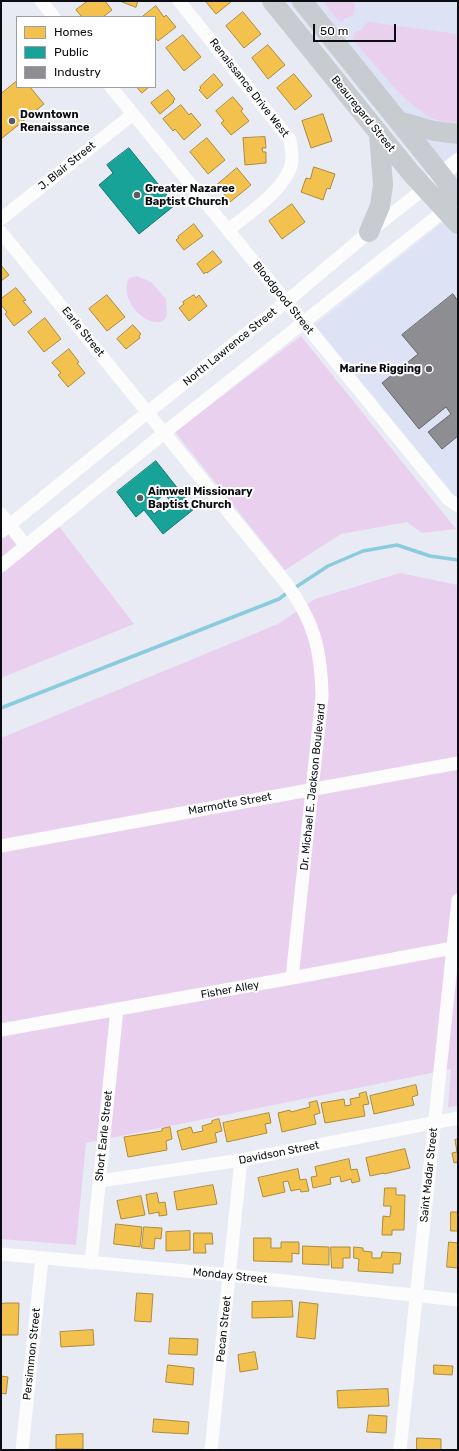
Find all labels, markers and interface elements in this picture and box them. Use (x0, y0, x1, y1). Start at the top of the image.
legend (16, 16, 156, 88)
scale bar (315, 16, 398, 42)
text: 50 m (320, 24, 348, 38)
text: Homes (54, 25, 93, 39)
street label: Renaissance Drive West (206, 36, 292, 140)
text: Public (54, 45, 89, 59)
text: Industry (54, 65, 101, 79)
street label: Beauregard Street (328, 73, 398, 155)
place label: Downtown Renaissance (20, 108, 90, 134)
marker: Downtown Renaissance (7, 116, 17, 126)
street label: J. Blair Street (36, 139, 98, 193)
place label: Greater Nazaree Baptist Church (145, 182, 235, 208)
marker: Greater Nazaree Baptist Church (132, 190, 142, 200)
street label: Bloodgood Street (250, 259, 316, 337)
street label: Earle Street (59, 304, 107, 360)
street label: North Lawrence Street (181, 305, 279, 389)
place label: Marine Rigging (339, 362, 421, 376)
marker: Marine Rigging (424, 364, 434, 374)
place label: Aimwell Missionary Baptist Church (148, 485, 253, 511)
marker: Aimwell Missionary Baptist Church (135, 493, 145, 503)
street label: Dr. Michael E. Jackson Boulevard (298, 703, 328, 871)
street label: Marmotte Street (187, 790, 273, 818)
street label: Fisher Alley (200, 978, 260, 1002)
street label: Short Earle Street (93, 1090, 115, 1182)
street label: Saint Madar Street (417, 1127, 441, 1223)
street label: Davidson Street (238, 1139, 320, 1167)
street label: Monday Street (192, 1266, 268, 1286)
street label: Pecan Street (214, 1295, 234, 1363)
street label: Persimmon Street (21, 1307, 43, 1401)

